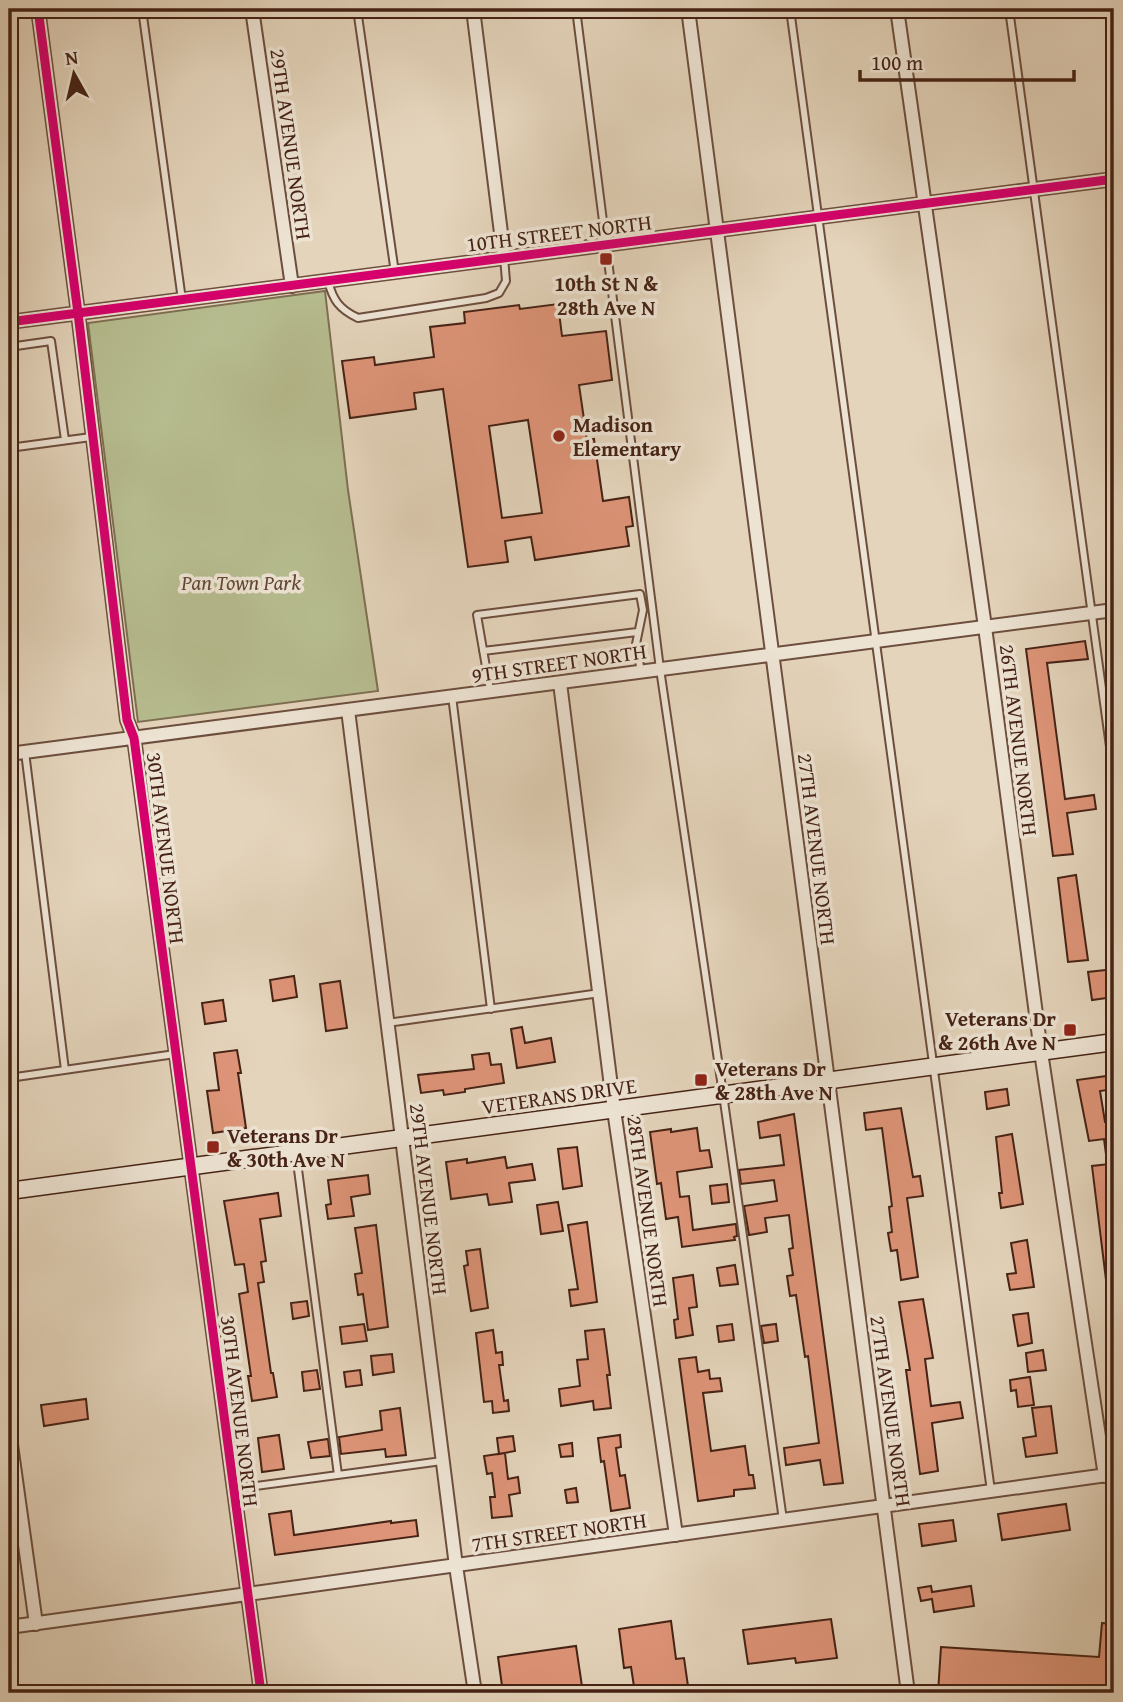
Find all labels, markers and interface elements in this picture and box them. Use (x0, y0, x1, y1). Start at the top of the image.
north arrow (38, 38, 108, 108)
scale bar (860, 38, 1074, 82)
text: N (63, 42, 80, 72)
street label: 29TH AVENUE NORTH (262, 46, 320, 242)
text: 100 m (871, 47, 923, 78)
street label: 10TH STREET NORTH (465, 206, 653, 260)
marker: 10th St N & 28th Ave N (598, 251, 614, 267)
place label: 10th St N & 28th Ave N (554, 268, 658, 323)
place label: Madison Elementary (573, 409, 681, 464)
marker: Madison Elementary (551, 428, 567, 444)
park label: Pan Town Park (180, 567, 301, 598)
street label: 9TH STREET NORTH (470, 635, 648, 691)
street label: 26TH AVENUE NORTH (992, 642, 1046, 838)
street label: 30TH AVENUE NORTH (139, 750, 193, 946)
street label: 27TH AVENUE NORTH (790, 751, 844, 947)
place label: Veterans Dr & 26th Ave N (938, 1003, 1056, 1058)
marker: Veterans Dr & 26th Ave N (1062, 1022, 1078, 1038)
place label: Veterans Dr & 28th Ave N (715, 1053, 833, 1108)
street label: VETERANS DRIVE (480, 1070, 639, 1122)
marker: Veterans Dr & 28th Ave N (693, 1072, 709, 1088)
street label: 29TH AVENUE NORTH (402, 1101, 456, 1297)
street label: 28TH AVENUE NORTH (619, 1113, 677, 1309)
place label: Veterans Dr & 30th Ave N (227, 1120, 345, 1175)
marker: Veterans Dr & 30th Ave N (205, 1139, 221, 1155)
street label: 30TH AVENUE NORTH (213, 1313, 267, 1509)
street label: 27TH AVENUE NORTH (862, 1313, 920, 1509)
street label: 7TH STREET NORTH (470, 1504, 648, 1560)

